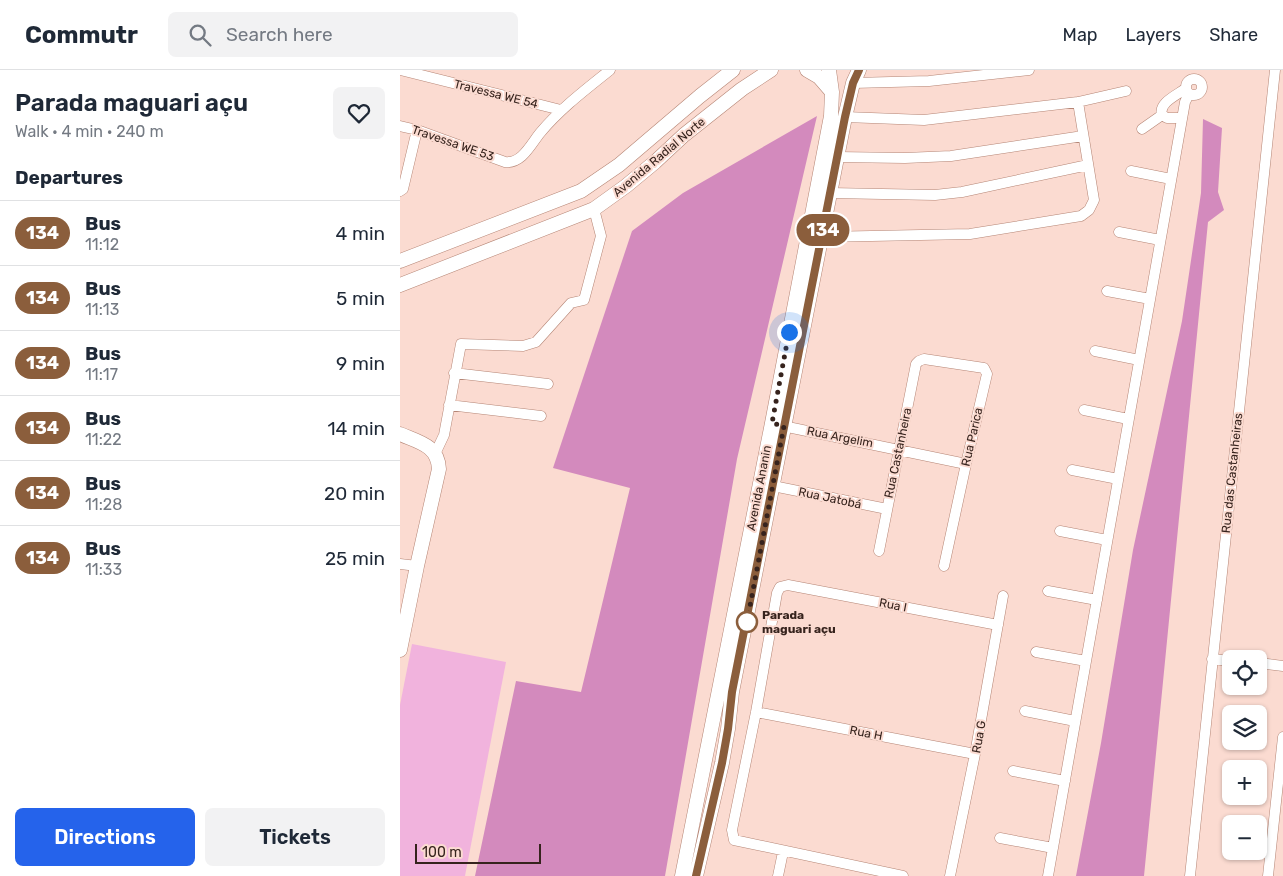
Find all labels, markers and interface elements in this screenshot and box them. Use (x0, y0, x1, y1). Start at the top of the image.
search box (168, 12, 518, 57)
text: Commutr (25, 21, 138, 49)
icon: search (186, 21, 214, 49)
text: Search here (226, 23, 333, 46)
text: Map (1063, 24, 1098, 46)
text: Layers (1126, 24, 1181, 46)
text: Share (1209, 24, 1258, 46)
street label: Travessa WE 54 (453, 77, 540, 111)
button: heart (333, 87, 385, 139)
text: Parada maguari açu (15, 89, 248, 117)
street label: Avenida Radial Norte (610, 114, 708, 200)
text: Walk · 4 min · 240 m (15, 122, 164, 141)
street label: Travessa WE 53 (410, 122, 496, 164)
text: Departures (15, 166, 123, 189)
text: Bus (85, 212, 121, 235)
line badge: 134 (794, 214, 852, 246)
text: 134 (806, 219, 840, 241)
text: 134 (26, 222, 59, 244)
text: 4 min (336, 222, 385, 245)
text: 11:12 (85, 235, 119, 254)
text: Bus (85, 277, 121, 300)
text: 134 (26, 287, 59, 309)
text: 5 min (336, 287, 385, 310)
text: 11:13 (85, 300, 119, 319)
your location (777, 320, 802, 345)
text: Bus (85, 342, 121, 365)
text: 134 (26, 352, 59, 374)
text: 9 min (336, 352, 385, 375)
text: 11:17 (85, 365, 118, 384)
street label: Rua Parica (958, 406, 986, 468)
text: Bus (85, 407, 121, 430)
street label: Rua Castanheira (882, 407, 914, 499)
street label: Rua das Castanheiras (1219, 412, 1245, 534)
text: 134 (26, 417, 59, 439)
text: 14 min (327, 417, 385, 440)
street label: Rua Argelim (806, 424, 874, 450)
text: 11:22 (85, 430, 122, 449)
street label: Avenida Ananin (744, 444, 774, 532)
text: Bus (85, 472, 121, 495)
text: 134 (26, 482, 59, 504)
text: 20 min (324, 482, 385, 505)
street label: Rua Jatobá (797, 484, 863, 512)
text: 11:28 (85, 495, 122, 514)
text: Bus (85, 537, 121, 560)
text: 134 (26, 547, 59, 569)
text: 25 min (325, 547, 385, 570)
text: 11:33 (85, 560, 122, 579)
street label: Rua I (878, 595, 908, 615)
place label: Parada maguari açu (762, 608, 836, 636)
marker: Parada maguari açu (736, 611, 758, 633)
map controls (1222, 650, 1267, 860)
button: locate (1222, 650, 1267, 695)
button: layers (1222, 705, 1267, 750)
street label: Rua G (969, 720, 989, 754)
street label: Rua H (848, 723, 884, 743)
button: + (1222, 760, 1267, 805)
button: Directions (15, 808, 195, 866)
button: Tickets (205, 808, 385, 866)
button: − (1222, 815, 1267, 860)
scale bar (415, 841, 541, 864)
text: 100 m (422, 844, 462, 861)

